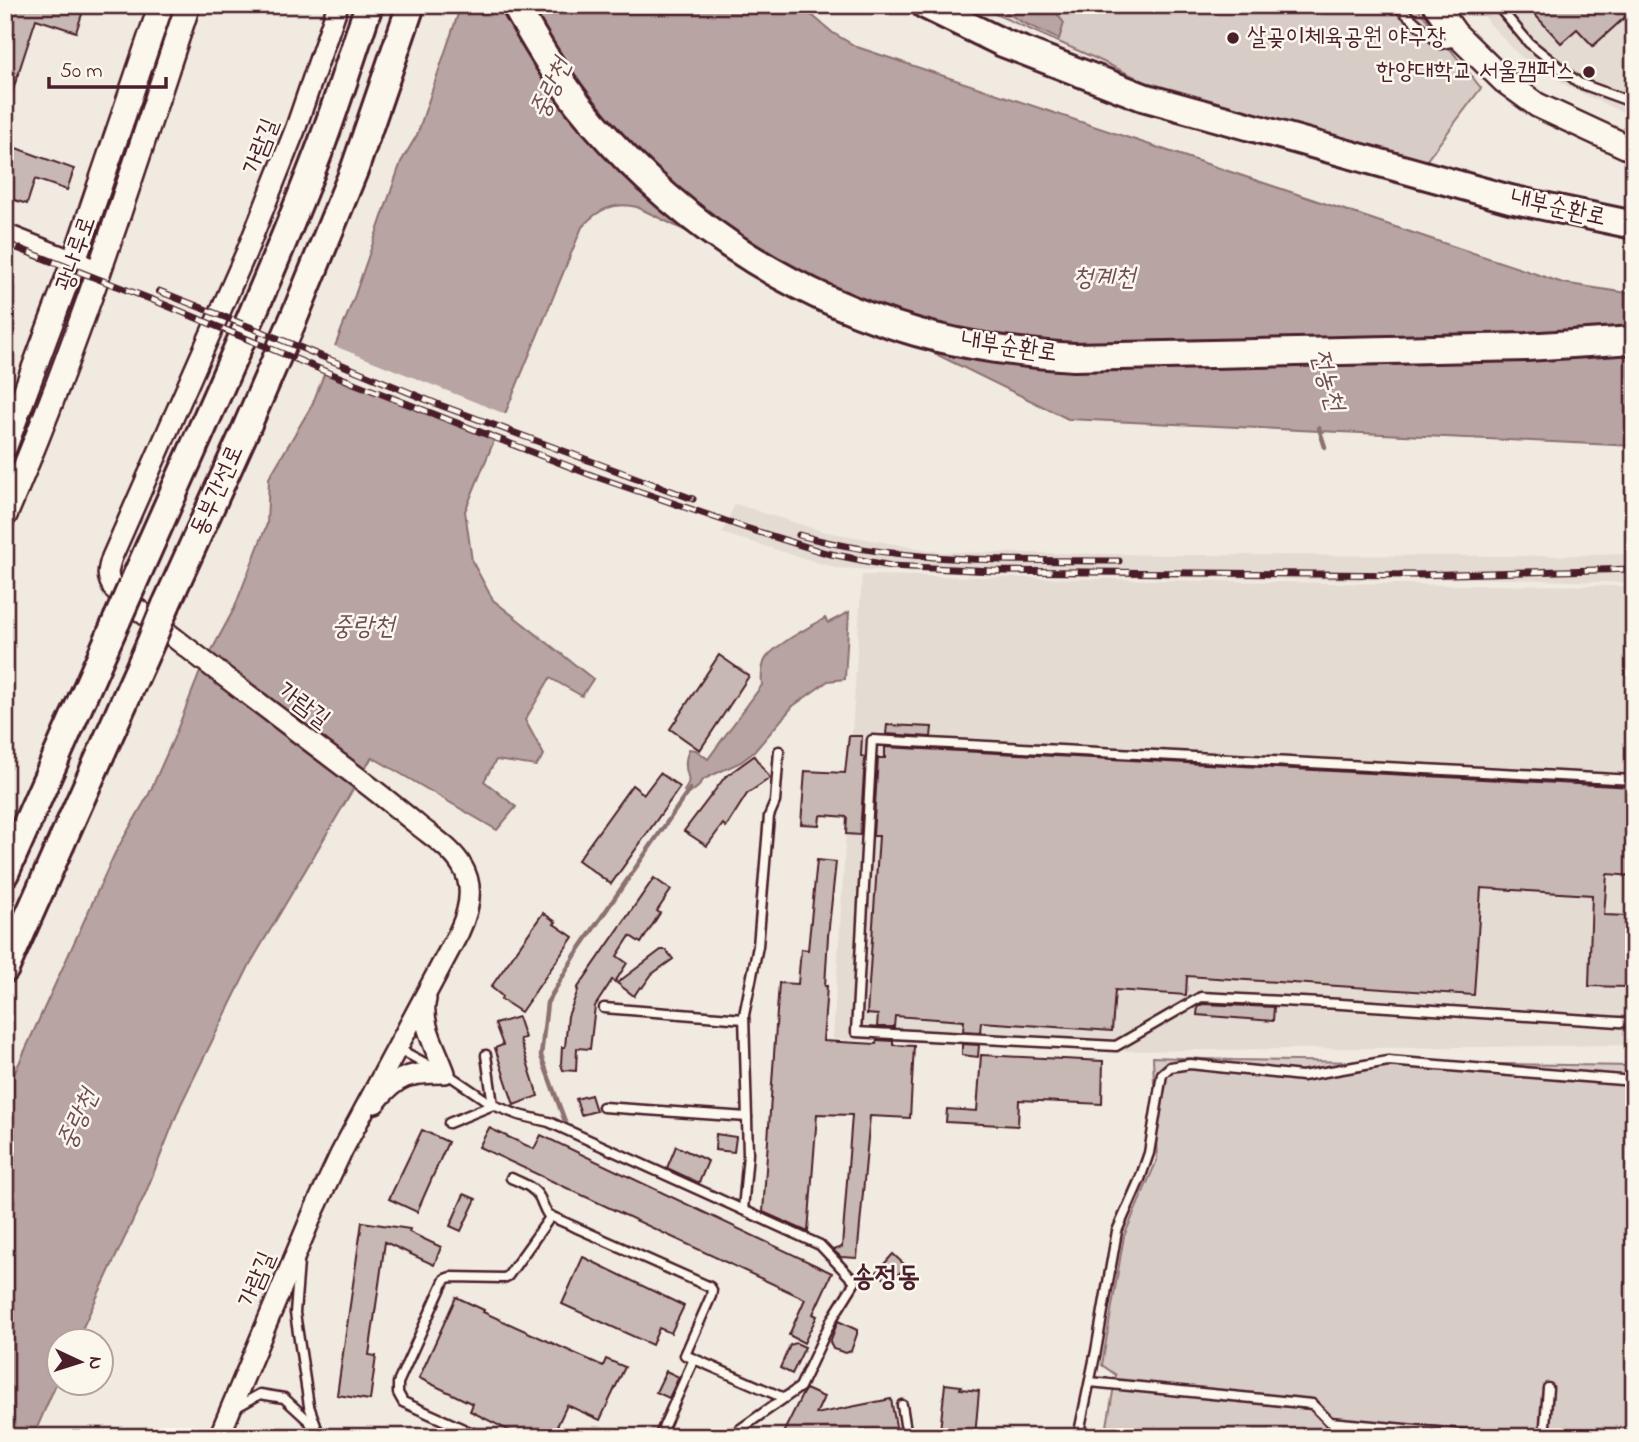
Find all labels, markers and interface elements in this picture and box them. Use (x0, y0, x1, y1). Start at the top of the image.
place label: 살곶이체육공원 야구장 (1247, 21, 1446, 56)
marker: 살곶이체육공원 야구장 (1225, 30, 1241, 46)
scale bar (49, 46, 166, 90)
water label: 중랑천 (522, 50, 584, 125)
place label: 한양대학교 서울캠퍼스 (1376, 55, 1575, 90)
text: 50 m (60, 57, 103, 87)
marker: 한양대학교 서울캠퍼스 (1581, 64, 1597, 80)
street label: 가람길 (235, 114, 289, 180)
street label: 내부순환로 (1507, 182, 1609, 236)
street label: 광나루로 (48, 212, 106, 296)
water label: 청계천 (1073, 260, 1138, 298)
street label: 내부순환로 (959, 324, 1059, 372)
water label: 전농천 (1299, 345, 1354, 418)
street label: 동부간선로 (182, 440, 254, 542)
water label: 중랑천 (332, 609, 397, 647)
street label: 가람길 (269, 675, 337, 737)
water label: 중랑천 (49, 1081, 111, 1156)
street label: 가람길 (231, 1246, 285, 1314)
district label: 송정동 (852, 1258, 920, 1299)
north arrow (46, 1326, 116, 1396)
text: N (81, 1356, 108, 1371)

